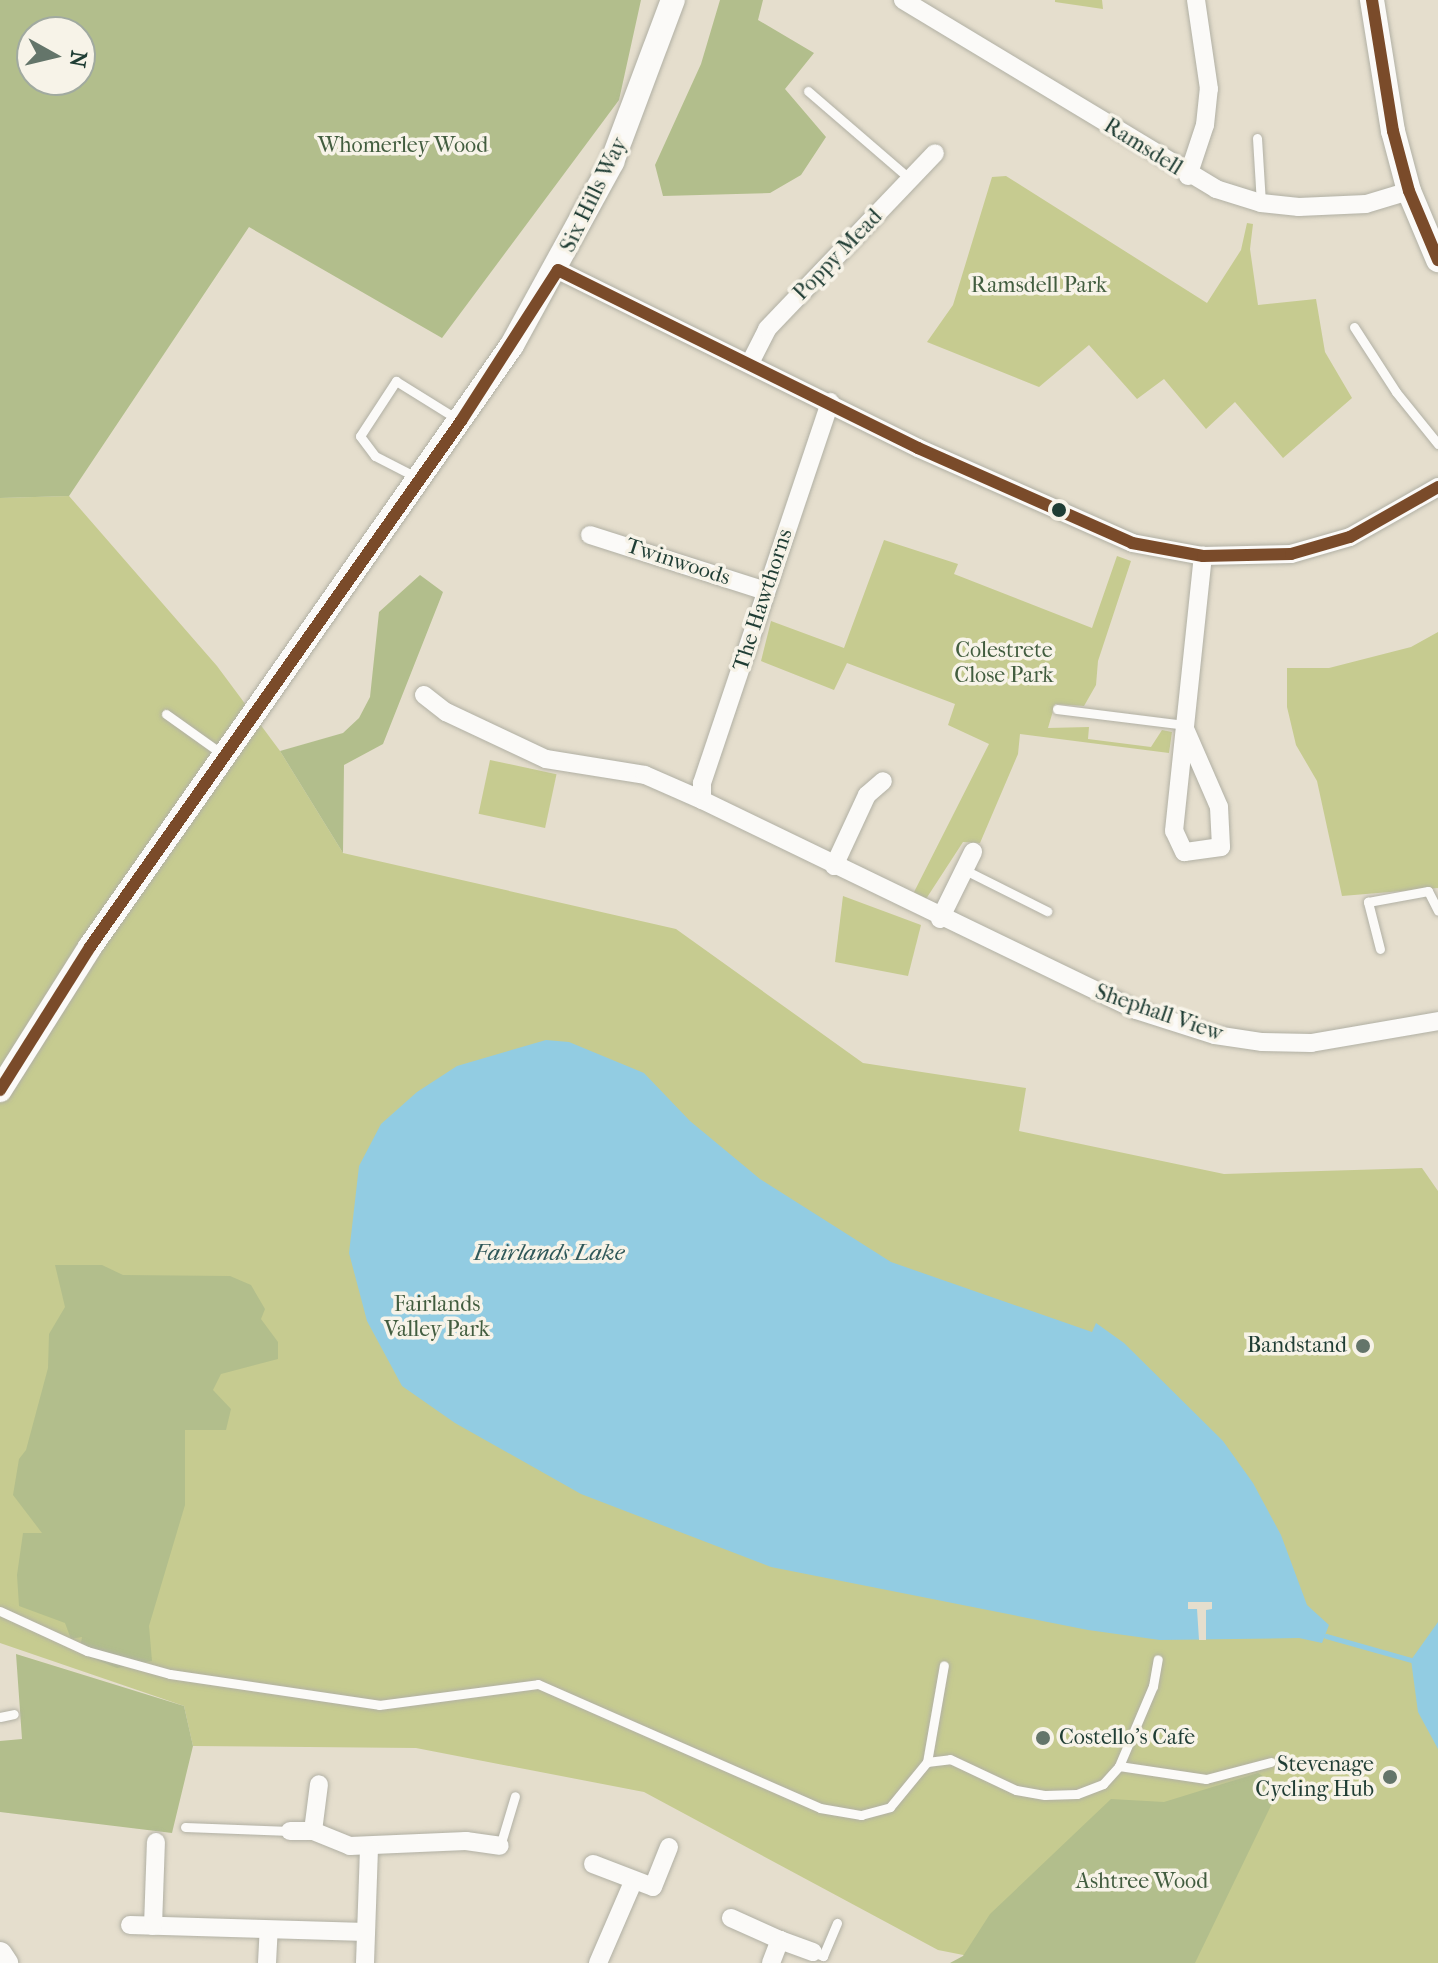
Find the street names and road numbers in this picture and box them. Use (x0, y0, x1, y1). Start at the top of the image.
street label: Ramsdell (1099, 113, 1187, 181)
street label: Six Hills Way (555, 133, 633, 257)
street label: Poppy Mead (788, 204, 888, 306)
street label: The Hawthorns (728, 526, 798, 674)
street label: Twinwoods (623, 533, 733, 591)
street label: Shephall View (1092, 979, 1226, 1047)

